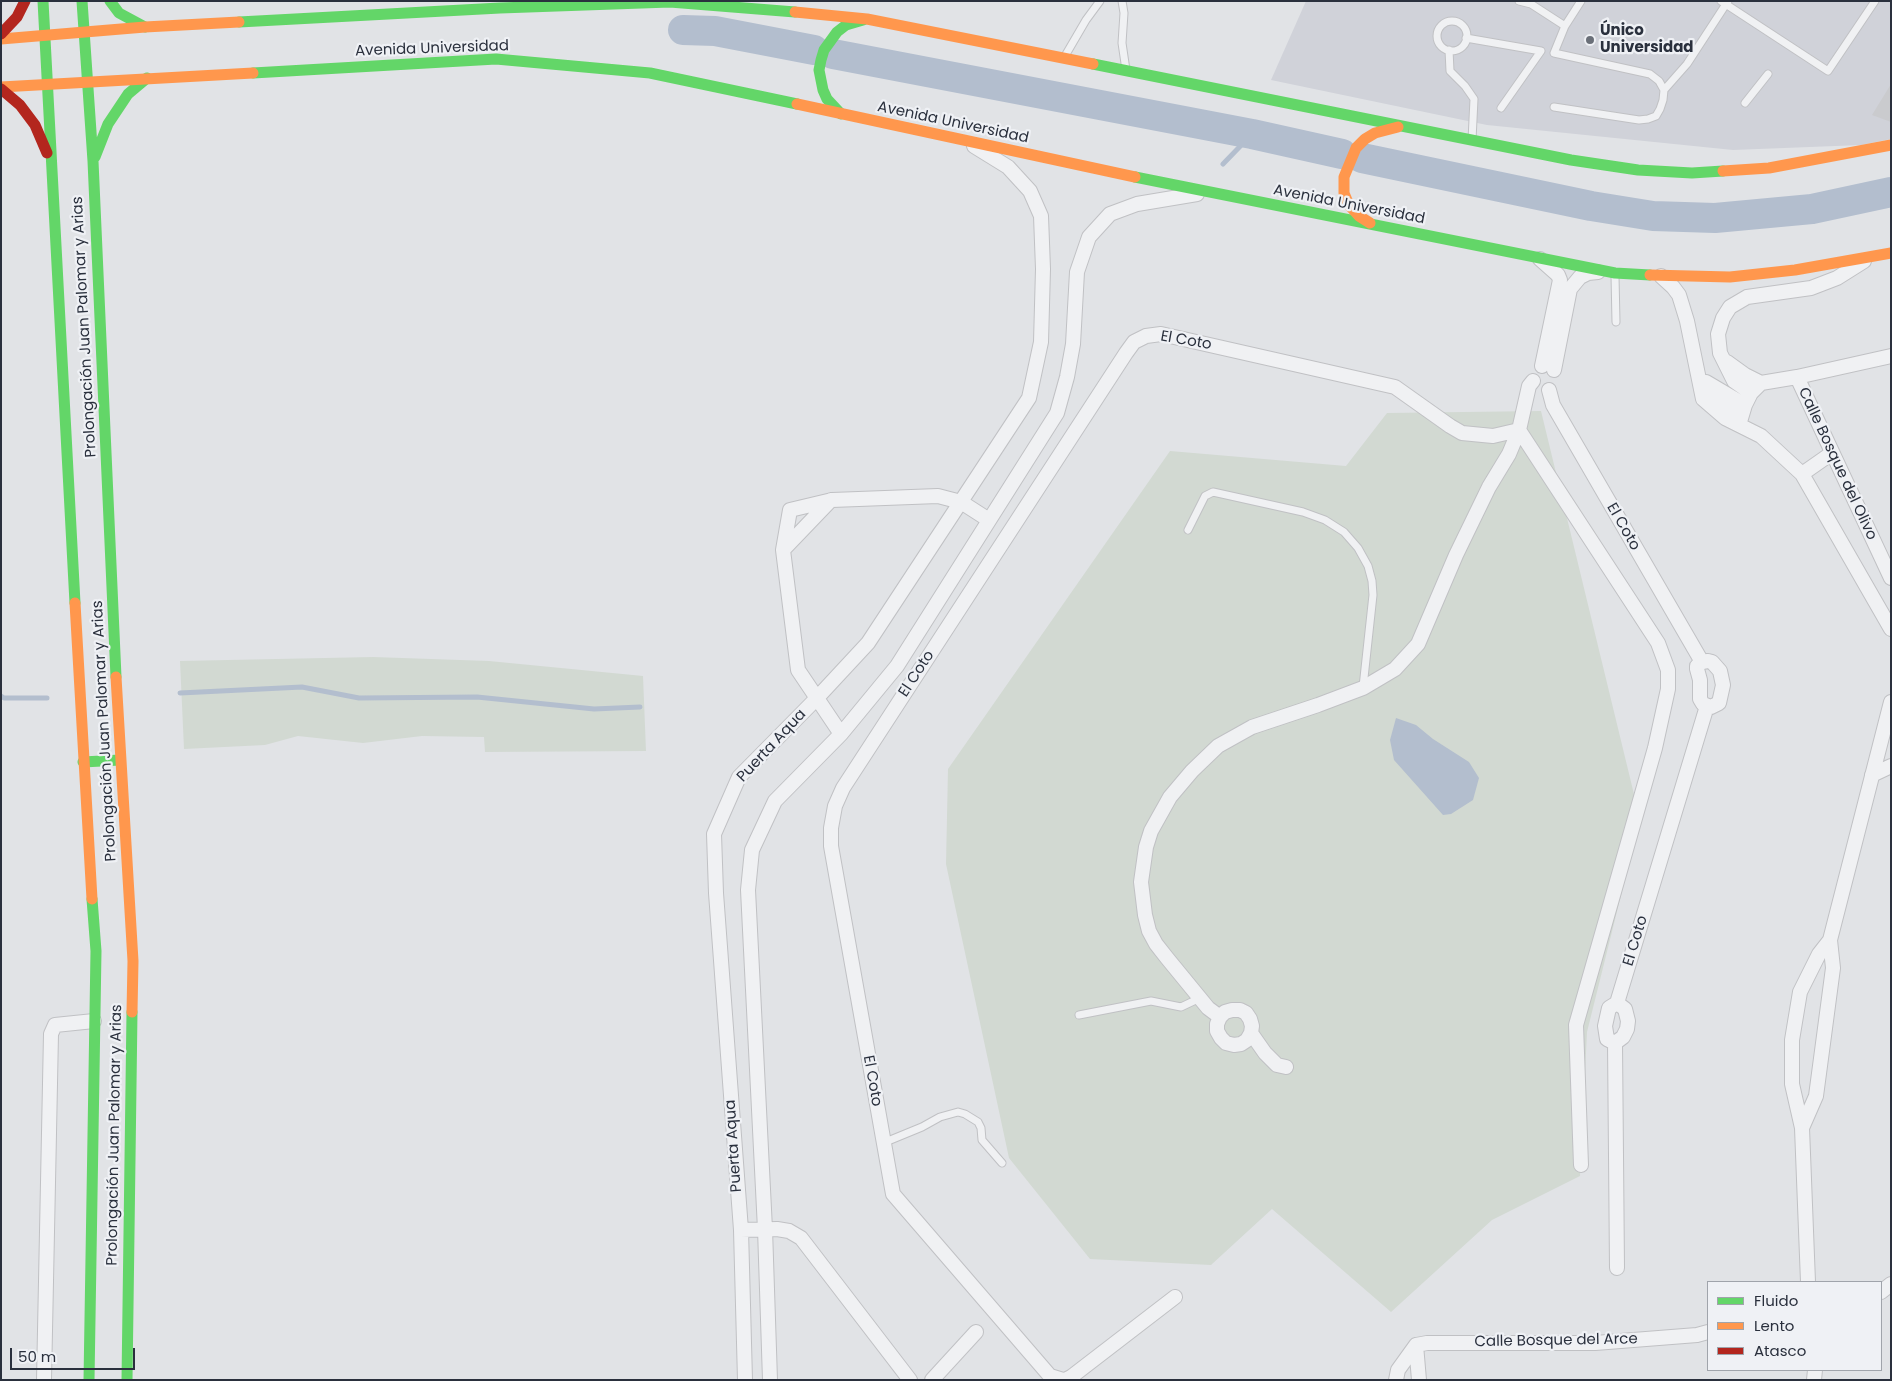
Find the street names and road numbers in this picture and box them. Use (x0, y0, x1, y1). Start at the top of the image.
street label: Avenida Universidad (355, 37, 509, 61)
street label: Avenida Universidad (876, 98, 1030, 148)
street label: Avenida Universidad (1272, 181, 1426, 229)
street label: Prolongación Juan Palomar y Arias (69, 196, 101, 458)
street label: El Coto (1159, 328, 1213, 354)
street label: Calle Bosque del Olivo (1794, 385, 1880, 543)
street label: El Coto (1602, 500, 1644, 554)
street label: Prolongación Juan Palomar y Arias (89, 600, 121, 862)
street label: El Coto (895, 647, 939, 701)
street label: Puerta Aqua (734, 706, 810, 786)
street label: El Coto (1620, 914, 1652, 968)
street label: Prolongación Juan Palomar y Arias (104, 1004, 126, 1266)
street label: El Coto (859, 1054, 885, 1108)
street label: Puerta Aqua (722, 1099, 746, 1193)
street label: Calle Bosque del Arce (1474, 1331, 1638, 1351)

